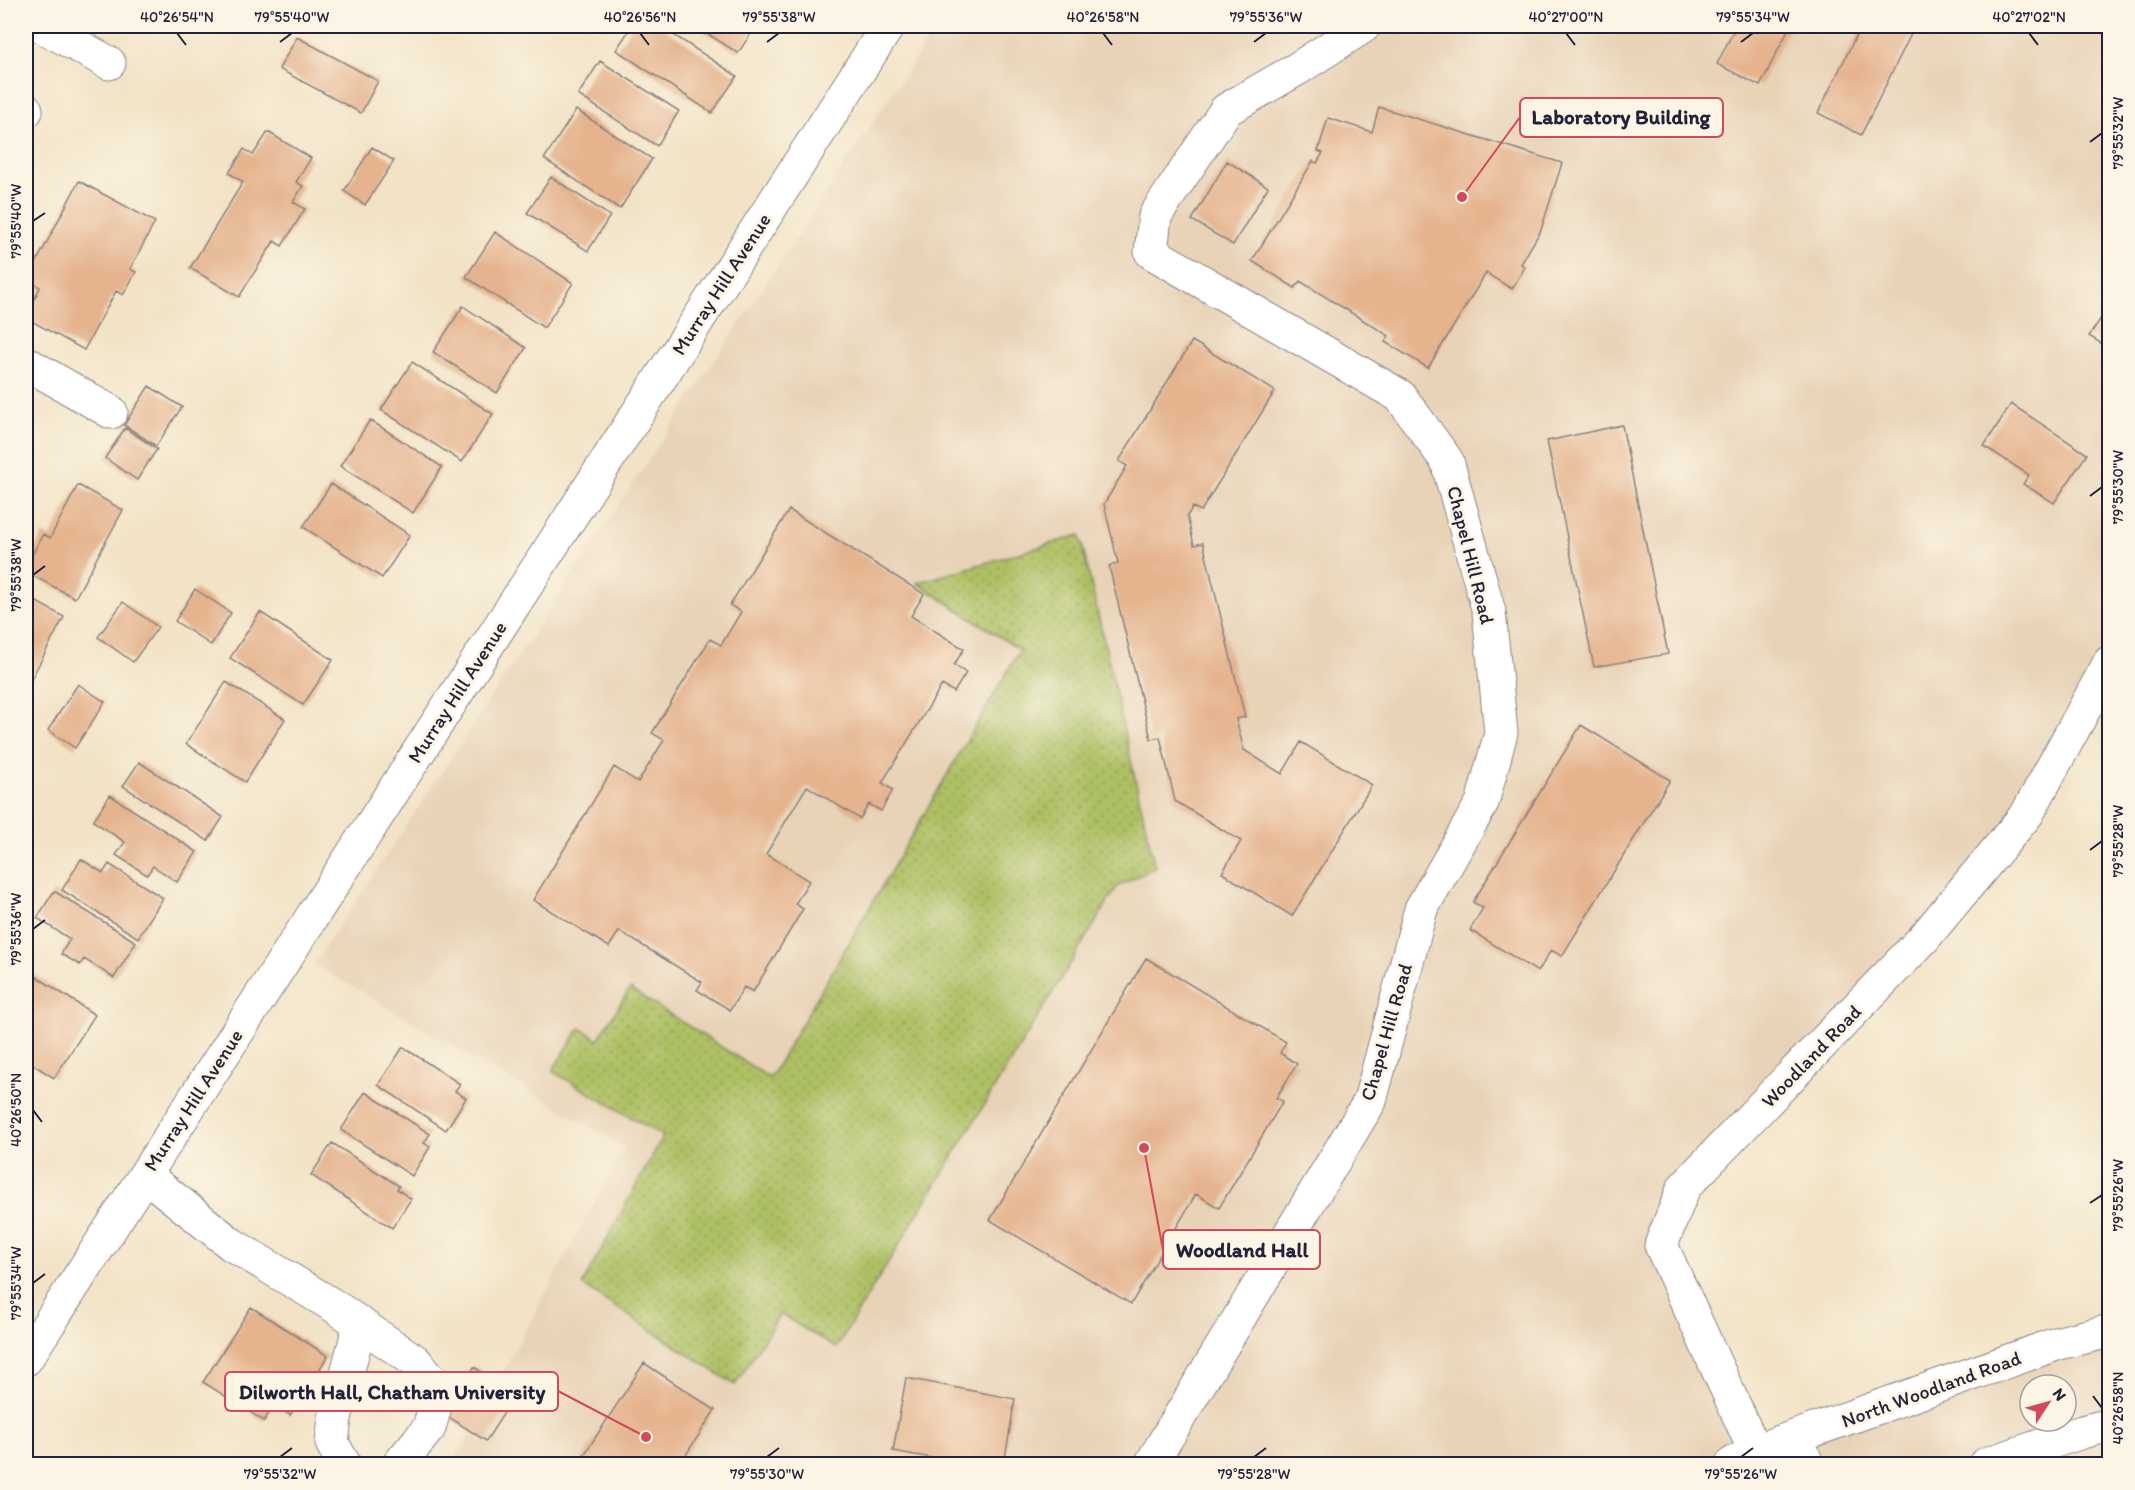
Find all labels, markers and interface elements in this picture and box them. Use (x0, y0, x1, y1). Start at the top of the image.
text: 40°26'54"N (140, 8, 214, 26)
text: 79°55'40"W (255, 8, 330, 26)
text: 40°26'56"N (604, 8, 676, 26)
text: 79°55'38"W (743, 8, 816, 26)
text: 40°26'58"N (1067, 8, 1140, 26)
text: 79°55'36"W (1230, 8, 1302, 26)
text: 40°27'00"N (1529, 8, 1603, 26)
text: 79°55'34"W (1716, 8, 1790, 26)
text: 40°27'02"N (1992, 8, 2066, 26)
text: 79°55'32"W (2109, 97, 2127, 169)
callout: Laboratory Building (1520, 98, 1723, 137)
text: Laboratory Building (1532, 104, 1712, 130)
text: 79°55'40"W (7, 183, 25, 258)
street label: Murray Hill Avenue (666, 209, 776, 359)
text: 79°55'30"W (2109, 450, 2127, 524)
street label: Chapel Hill Road (1442, 483, 1500, 627)
text: 79°55'38"W (7, 538, 25, 611)
street label: Murray Hill Avenue (402, 617, 512, 767)
text: 79°55'28"W (2109, 805, 2127, 877)
text: 79°55'36"W (7, 893, 25, 965)
street label: Chapel Hill Road (1355, 960, 1417, 1103)
street label: Woodland Road (1756, 999, 1866, 1112)
street label: Murray Hill Avenue (138, 1025, 248, 1175)
text: 40°26'50"N (7, 1073, 25, 1147)
text: 79°55'26"W (2109, 1159, 2127, 1231)
callout: Woodland Hall (1163, 1230, 1320, 1269)
text: Woodland Hall (1176, 1237, 1309, 1262)
text: 79°55'34"W (7, 1246, 25, 1320)
street label: North Woodland Road (1838, 1345, 2024, 1433)
callout: Dilworth Hall, Chatham University (225, 1372, 558, 1411)
text: 40°26'58"N (2109, 1372, 2127, 1445)
north arrow (2018, 1373, 2078, 1433)
text: Dilworth Hall, Chatham University (239, 1379, 545, 1405)
text: N (2049, 1385, 2071, 1404)
text: 79°55'32"W (244, 1465, 316, 1483)
text: 79°55'30"W (730, 1465, 804, 1483)
text: 79°55'28"W (1218, 1465, 1290, 1483)
text: 79°55'26"W (1705, 1465, 1777, 1483)

